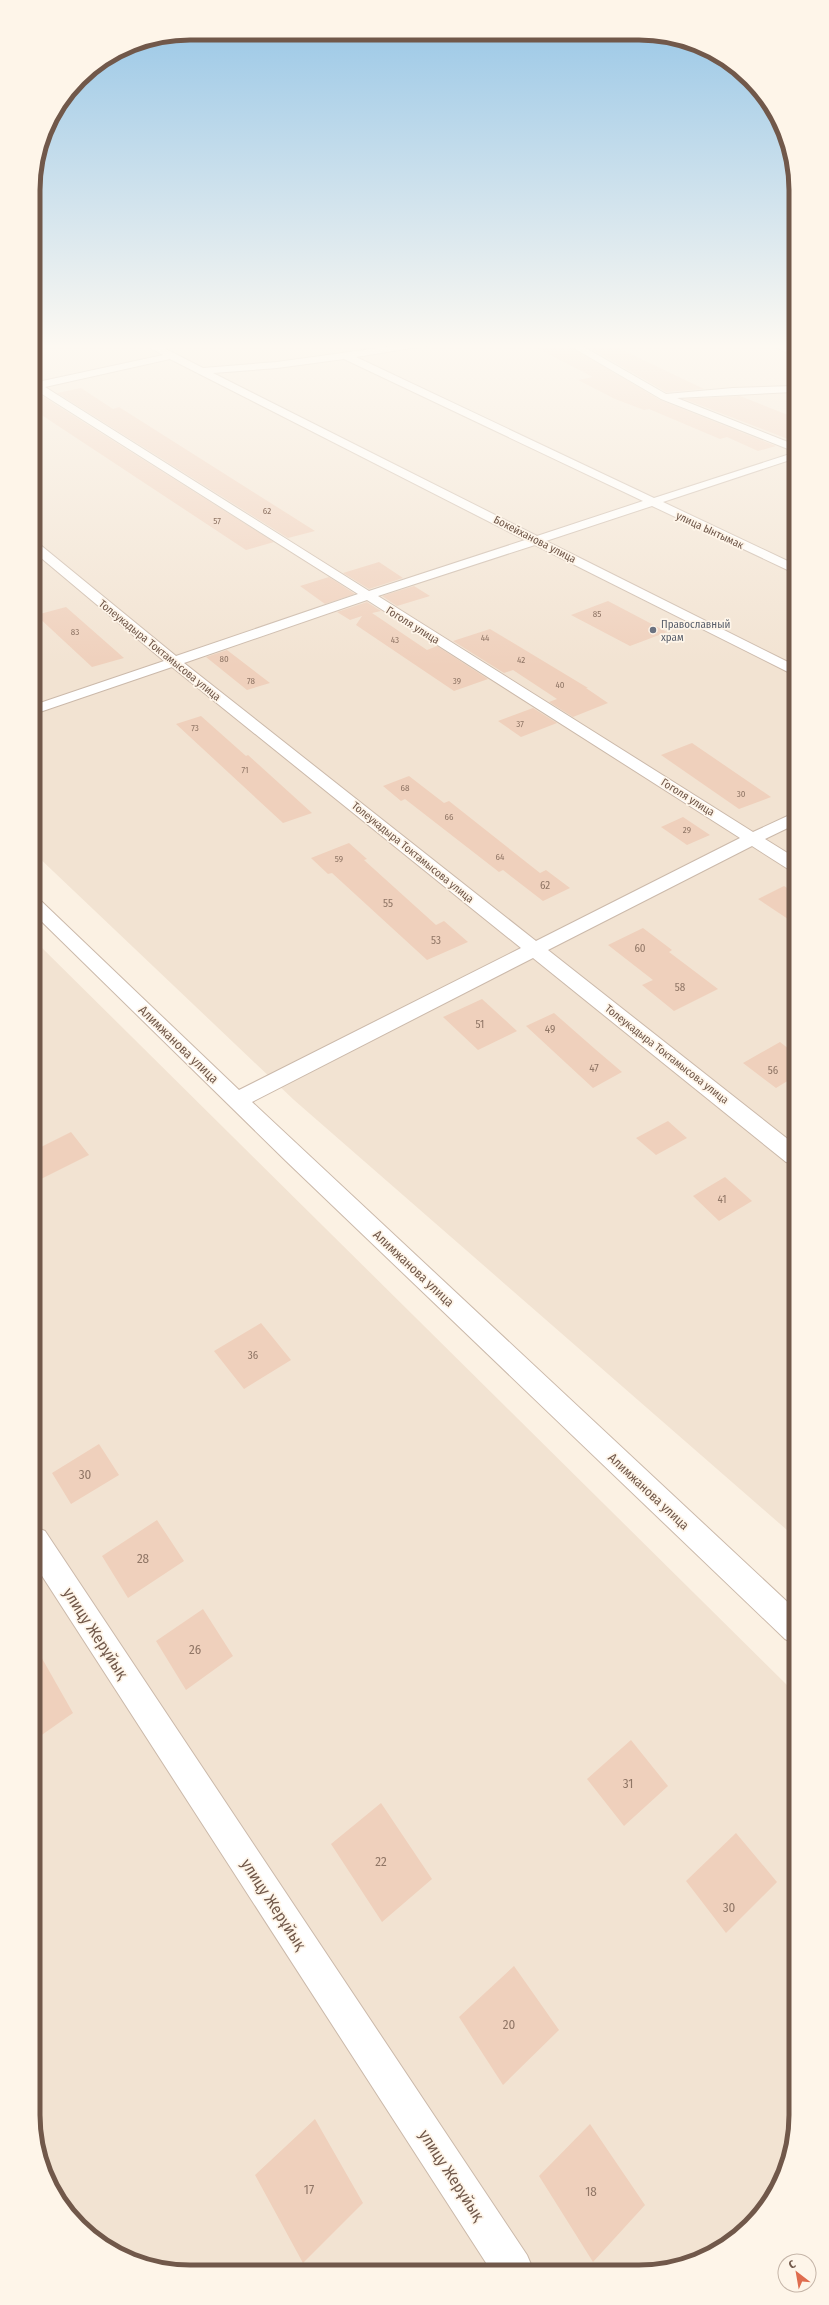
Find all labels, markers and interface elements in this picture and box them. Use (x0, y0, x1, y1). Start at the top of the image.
house number: 62 (263, 506, 271, 516)
street label: улица Ынтымак (674, 509, 746, 552)
street label: Бокейханова улица (491, 513, 578, 566)
house number: 57 (213, 516, 221, 526)
street label: Толеукадыра Токтамысова улица (96, 597, 223, 704)
street label: Гоголя улица (384, 604, 442, 647)
house number: 85 (593, 609, 601, 619)
place label: Православный храм (661, 618, 731, 644)
marker: Православный храм (648, 625, 658, 635)
house number: 83 (71, 627, 79, 637)
house number: 44 (481, 633, 490, 643)
house number: 43 (391, 635, 399, 645)
house number: 80 (219, 654, 229, 664)
house number: 42 (517, 655, 525, 665)
house number: 78 (247, 676, 255, 686)
house number: 39 (453, 676, 461, 686)
house number: 40 (555, 680, 565, 690)
house number: 37 (516, 719, 524, 729)
house number: 73 (191, 723, 199, 733)
house number: 71 (241, 765, 249, 775)
street label: Гоголя улица (659, 776, 717, 819)
house number: 68 (401, 783, 410, 793)
house number: 30 (737, 789, 746, 799)
street label: Толеукадыра Токтамысова улица (349, 799, 476, 906)
house number: 66 (445, 812, 454, 822)
house number: 29 (683, 825, 691, 835)
house number: 64 (496, 852, 505, 862)
house number: 59 (335, 854, 343, 864)
house number: 62 (540, 879, 550, 892)
house number: 55 (383, 897, 393, 910)
house number: 53 (431, 934, 441, 947)
house number: 60 (634, 942, 646, 955)
house number: 58 (675, 981, 686, 994)
street label: Алимжанова улица (136, 1002, 222, 1086)
street label: Толеукадыра Токтамысова улица (602, 1002, 731, 1107)
house number: 51 (476, 1018, 484, 1031)
house number: 49 (545, 1023, 555, 1036)
house number: 47 (589, 1062, 599, 1075)
house number: 56 (768, 1064, 779, 1077)
house number: 41 (717, 1193, 727, 1206)
street label: Алимжанова улица (370, 1227, 457, 1310)
house number: 36 (248, 1349, 259, 1362)
street label: Алимжанова улица (605, 1450, 692, 1533)
house number: 30 (79, 1467, 92, 1482)
house number: 28 (137, 1551, 149, 1566)
street label: улицу Жерұйық (59, 1584, 132, 1683)
house number: 26 (189, 1642, 201, 1657)
house number: 31 (623, 1776, 633, 1791)
house number: 22 (375, 1854, 387, 1869)
street label: улицу Жерұйық (237, 1855, 310, 1954)
house number: 30 (723, 1900, 736, 1915)
house number: 20 (503, 2017, 515, 2032)
street label: улицу Жерұйық (415, 2126, 488, 2225)
house number: 17 (304, 2182, 314, 2197)
house number: 18 (585, 2184, 597, 2199)
north arrow (777, 2253, 817, 2293)
text: С (786, 2258, 798, 2272)

